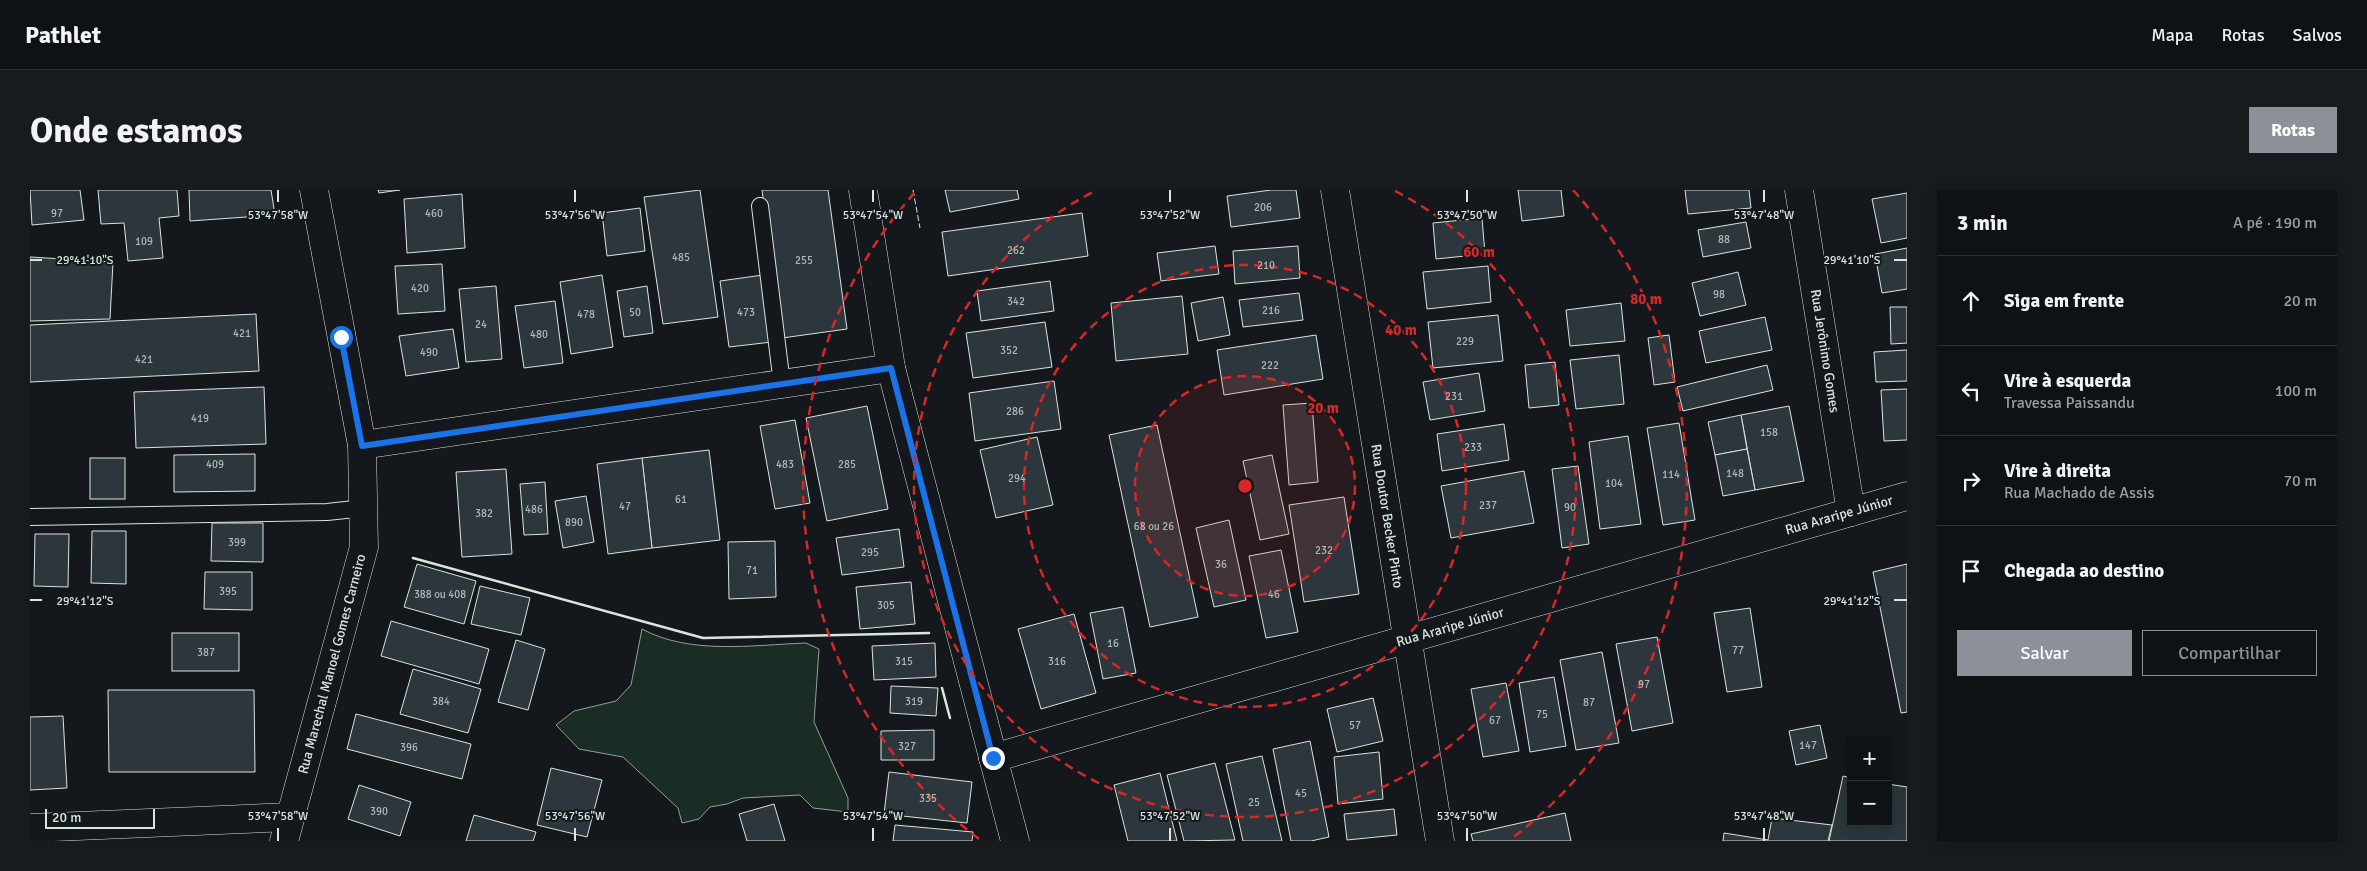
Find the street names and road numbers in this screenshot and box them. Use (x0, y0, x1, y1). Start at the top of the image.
street label: Rua Jerônimo Gomes (1807, 288, 1843, 414)
street label: Rua Doutor Becker Pinto (1367, 443, 1407, 589)
street label: Rua Araripe Júnior (1783, 491, 1896, 538)
street label: Rua Marechal Manoel Gomes Carneiro (294, 552, 370, 776)
street label: Rua Araripe Júnior (1394, 603, 1507, 650)

